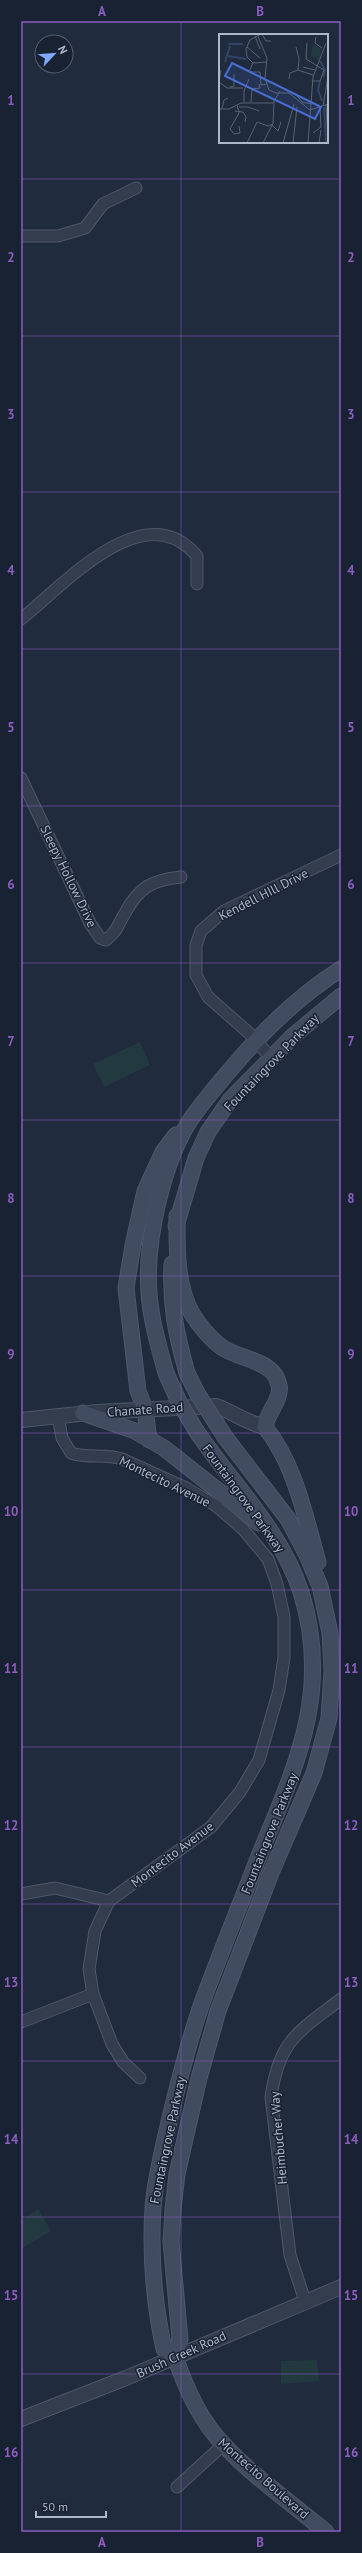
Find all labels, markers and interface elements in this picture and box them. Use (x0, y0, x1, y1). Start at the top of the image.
text: A (98, 3, 106, 20)
text: B (256, 3, 264, 20)
north arrow (34, 34, 74, 74)
inset map (219, 34, 328, 143)
text: N (55, 43, 71, 56)
text: 1 (7, 92, 15, 109)
text: 1 (347, 92, 355, 109)
text: 2 (7, 249, 15, 266)
text: 2 (347, 249, 355, 266)
text: 3 (7, 406, 15, 423)
text: 3 (347, 406, 355, 423)
text: 4 (7, 562, 15, 579)
text: 4 (347, 562, 355, 579)
text: 5 (7, 719, 15, 736)
text: 5 (347, 719, 355, 736)
street label: Sleepy Hollow Drive (36, 822, 101, 930)
street label: Kendell HIll Drive (216, 865, 311, 924)
text: 6 (7, 876, 15, 893)
text: 6 (347, 876, 355, 893)
street label: Fountaingrove Parkway (220, 1010, 323, 1115)
text: 7 (7, 1033, 15, 1050)
text: 7 (347, 1033, 355, 1050)
text: 8 (7, 1190, 15, 1207)
text: 8 (347, 1190, 355, 1207)
text: 9 (7, 1346, 15, 1363)
text: 9 (347, 1346, 355, 1363)
street label: Chanate Road (106, 1398, 184, 1421)
street label: Fountaingrove Parkway (199, 1441, 289, 1556)
street label: Montecito Avenue (116, 1452, 213, 1511)
text: 10 (4, 1503, 18, 1520)
text: 10 (344, 1503, 358, 1520)
text: 11 (4, 1660, 18, 1677)
text: 11 (344, 1660, 358, 1677)
street label: Fountaingrove Parkway (237, 1770, 302, 1896)
text: 12 (4, 1817, 18, 1834)
text: 12 (344, 1817, 358, 1834)
street label: Montecito Avenue (128, 1818, 217, 1891)
text: 13 (4, 1974, 18, 1991)
text: 13 (344, 1974, 358, 1991)
street label: Fountaingrove Parkway (146, 2075, 189, 2205)
street label: Heimbucher Way (266, 2091, 291, 2185)
text: 14 (4, 2131, 19, 2148)
text: 14 (344, 2131, 359, 2148)
text: 15 (4, 2287, 18, 2304)
text: 15 (344, 2287, 358, 2304)
street label: Brush Creek Road (134, 2327, 229, 2382)
street label: Montecito Boulevard (215, 2434, 313, 2523)
text: 16 (4, 2444, 18, 2461)
text: 16 (344, 2444, 358, 2461)
scale bar (36, 2493, 106, 2519)
text: 50 m (42, 2499, 68, 2514)
text: A (98, 2534, 106, 2551)
text: B (256, 2534, 264, 2551)

